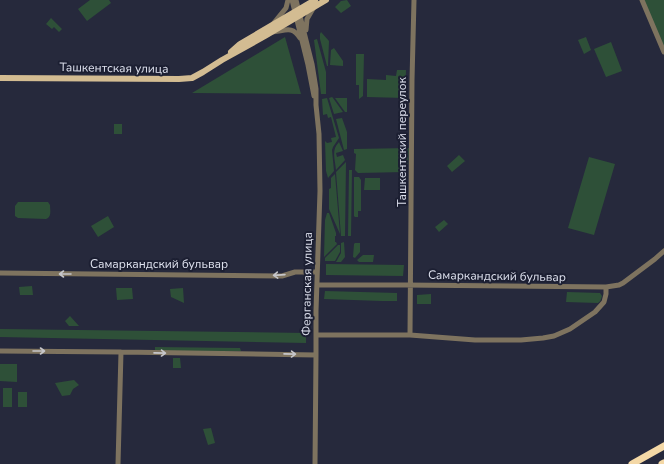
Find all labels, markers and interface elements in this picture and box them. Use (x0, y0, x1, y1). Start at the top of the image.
street label: Ташкентская улица (59, 59, 169, 77)
street label: Ташкентский переулок (394, 77, 410, 207)
street label: Ферганская улица (298, 232, 316, 336)
street label: Самаркандский бульвар (90, 256, 228, 272)
street label: Самаркандский бульвар (428, 267, 566, 285)
one-way arrow (59, 270, 72, 278)
one-way arrow (273, 272, 286, 279)
one-way arrow (32, 347, 45, 355)
one-way arrow (153, 349, 166, 357)
one-way arrow (283, 351, 296, 358)

